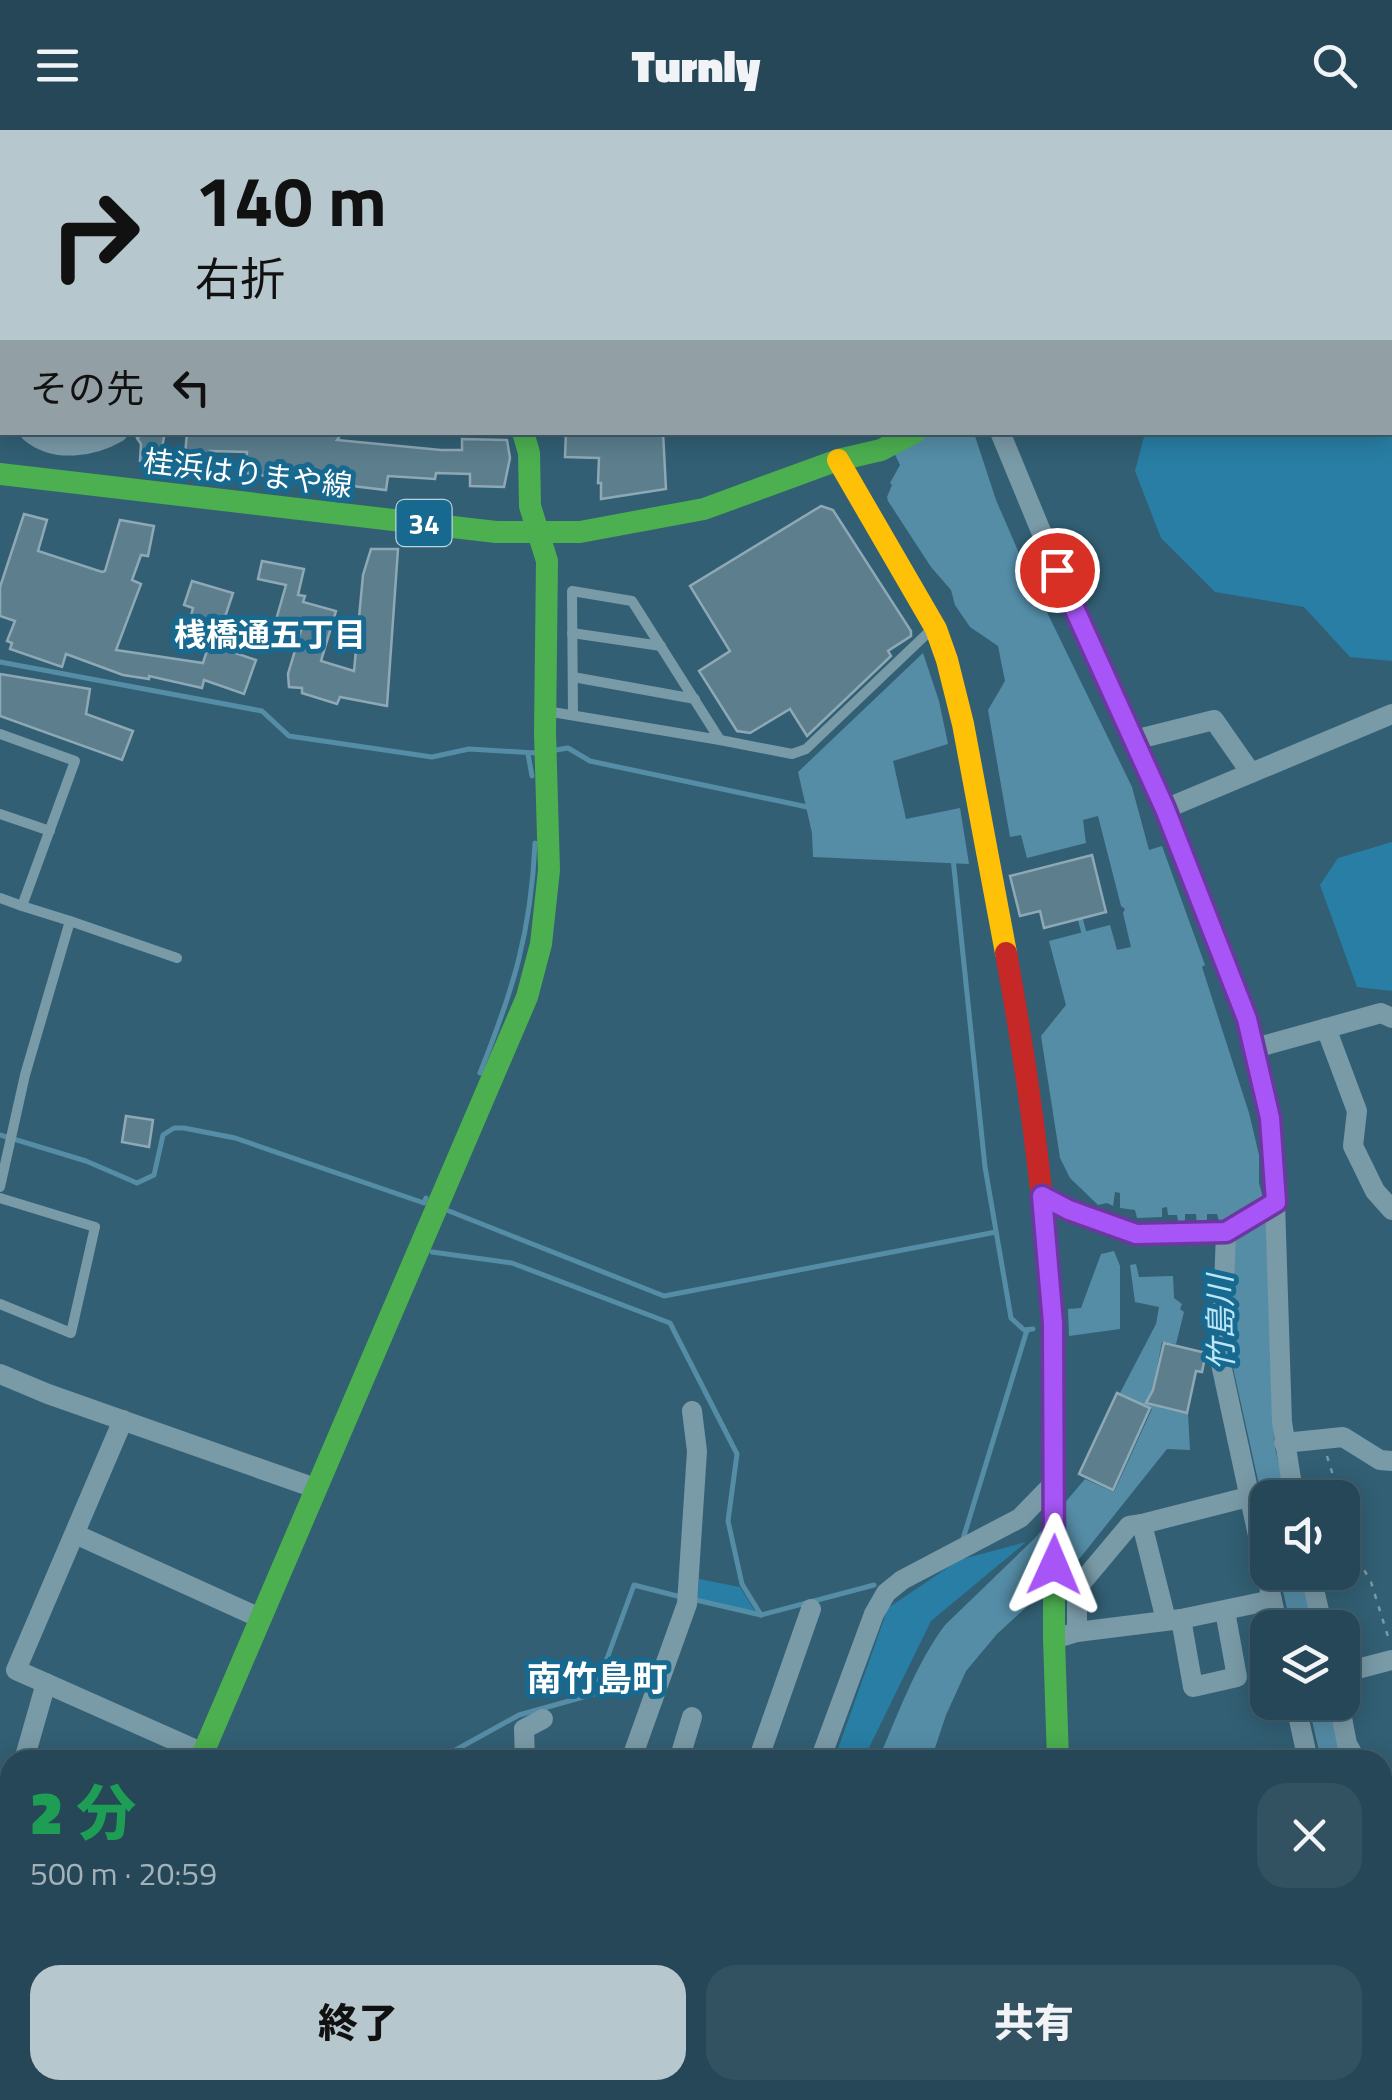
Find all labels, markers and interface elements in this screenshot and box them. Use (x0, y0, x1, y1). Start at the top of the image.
text: Turnly (632, 31, 760, 99)
icon: menu (30, 38, 85, 93)
icon: search (1307, 38, 1362, 93)
text: 140 m (195, 147, 387, 253)
icon: right (30, 170, 160, 300)
text: 右折 (195, 244, 285, 312)
text: その先 (30, 359, 144, 417)
icon: left (164, 360, 219, 415)
street label: 桂浜はりまや線 (141, 437, 355, 509)
road number: 34 (396, 500, 452, 546)
pin (1015, 528, 1100, 613)
icon: arrive (1030, 543, 1085, 598)
district label: 桟橋通五丁目 (174, 610, 366, 658)
water label: 竹島川 (1195, 1272, 1245, 1371)
map controls (1250, 1480, 1360, 1720)
button: sound (1250, 1480, 1360, 1590)
position arrow (1002, 1513, 1106, 1617)
button: layers (1250, 1610, 1360, 1720)
district label: 南竹島町 (527, 1651, 667, 1705)
text: 2 分 (30, 1766, 136, 1857)
button: close (1257, 1783, 1362, 1888)
text: 500 m · 20:59 (30, 1849, 217, 1897)
button: 終了 (30, 1965, 686, 2080)
button: 共有 (706, 1965, 1362, 2080)

